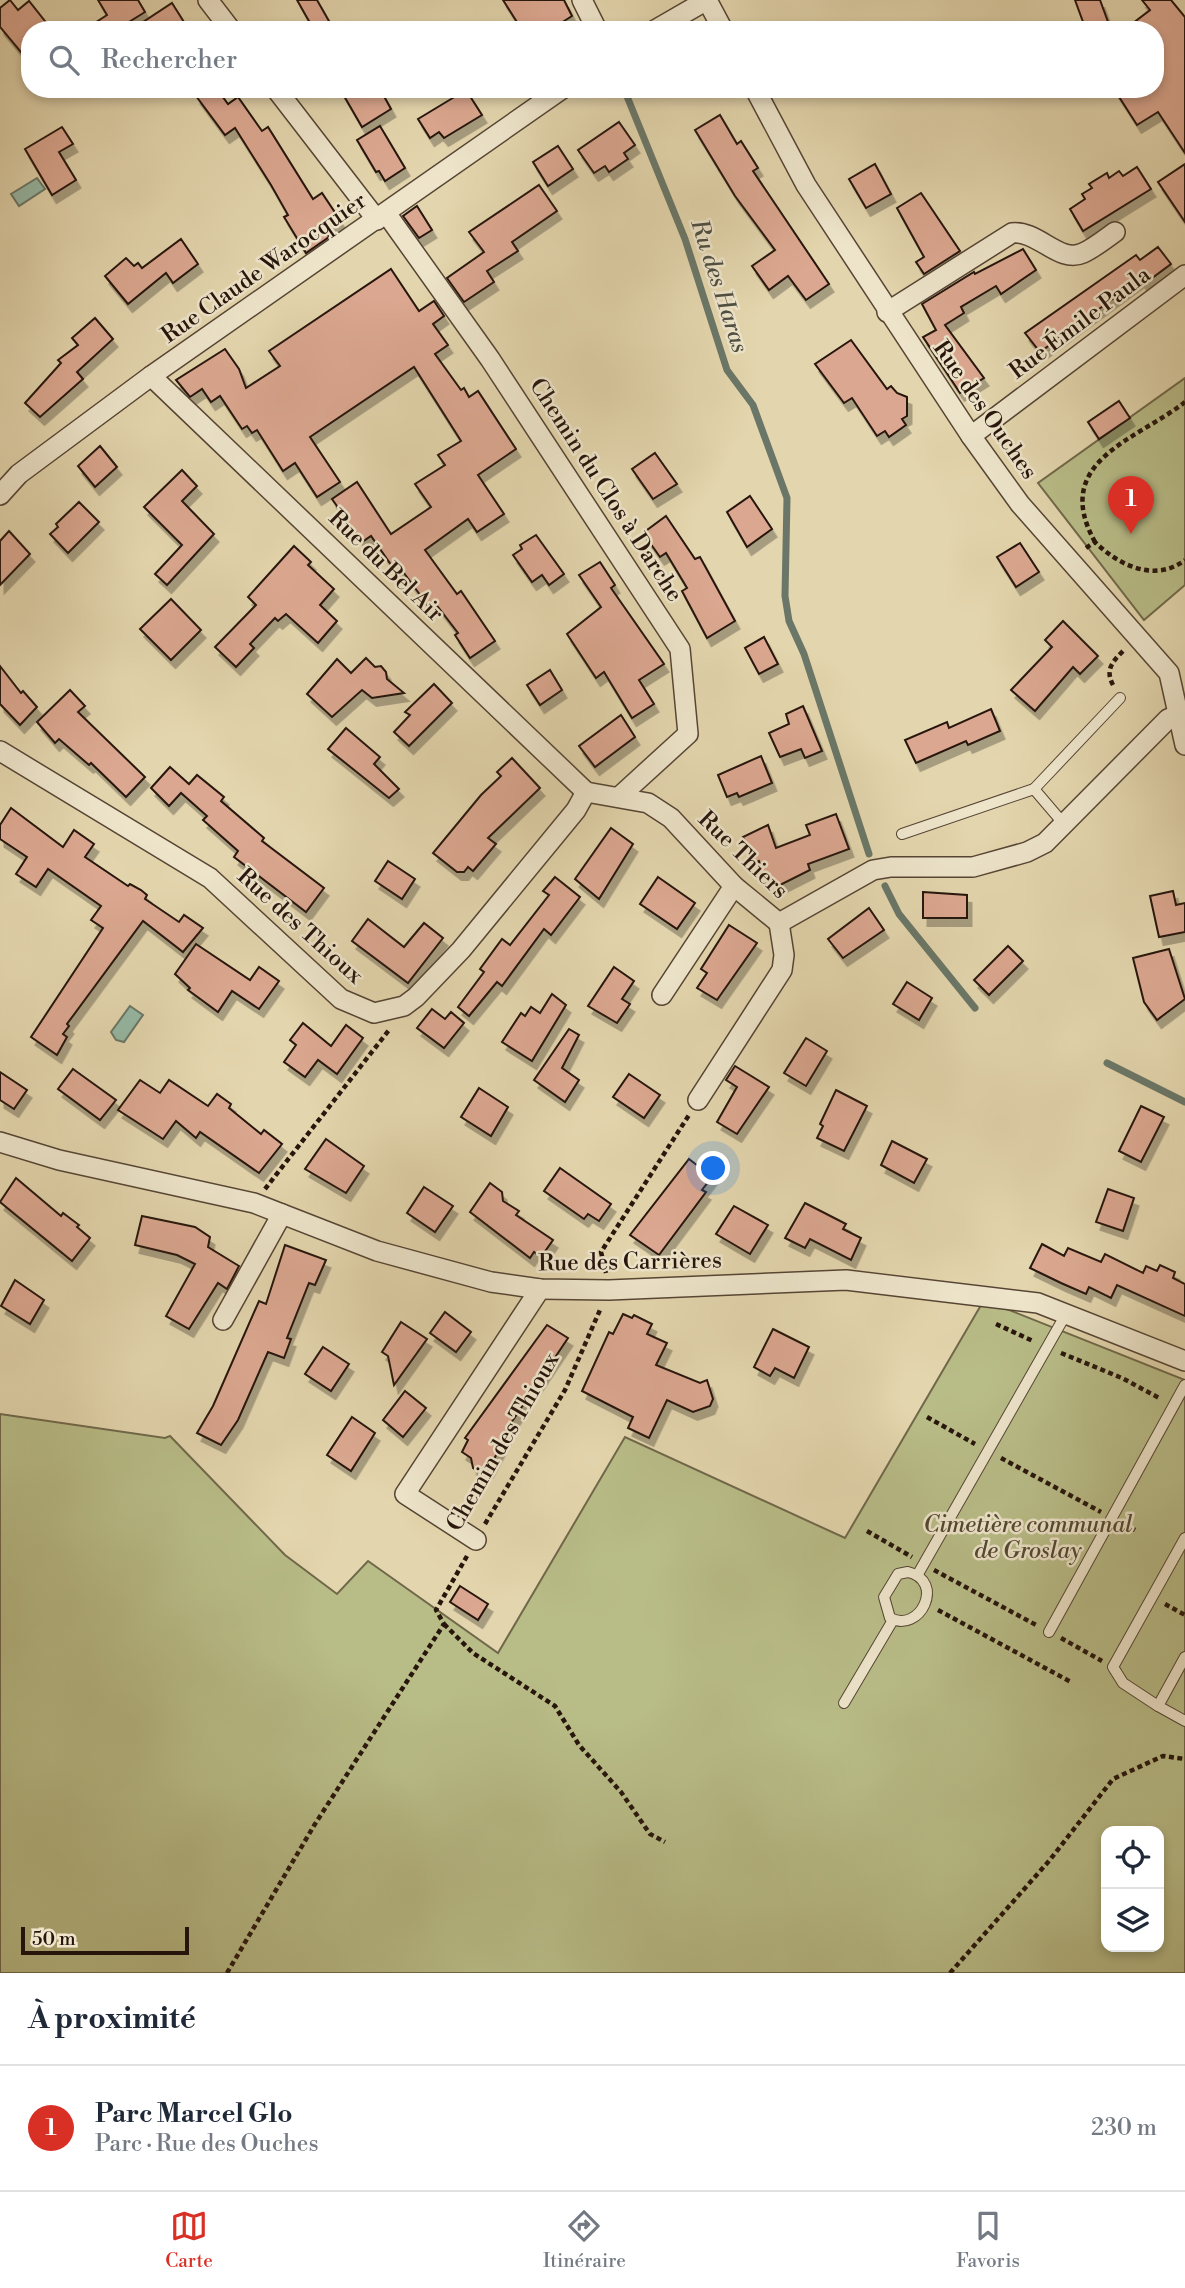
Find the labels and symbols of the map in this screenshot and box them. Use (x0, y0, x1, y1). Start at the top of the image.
street label: Rue Claude Warocquier (156, 187, 372, 349)
water label: Ru des Haras (683, 215, 755, 356)
street label: Rue Émile Paula (1003, 259, 1157, 385)
street label: Rue des Ouches (927, 335, 1043, 485)
street label: Chemin du Clos à Darche (523, 373, 689, 607)
pin: 1 (1108, 476, 1154, 534)
street label: Rue du Bel Air (323, 504, 449, 628)
street label: Rue Thiers (692, 805, 794, 905)
street label: Rue des Thioux (231, 862, 369, 990)
your location (696, 1151, 730, 1185)
street label: Rue des Carrières (538, 1246, 722, 1278)
street label: Chemin des Thioux (440, 1347, 566, 1536)
park label: Cimetière communal de Groslay (923, 1511, 1133, 1565)
scale bar (21, 1924, 189, 1956)

